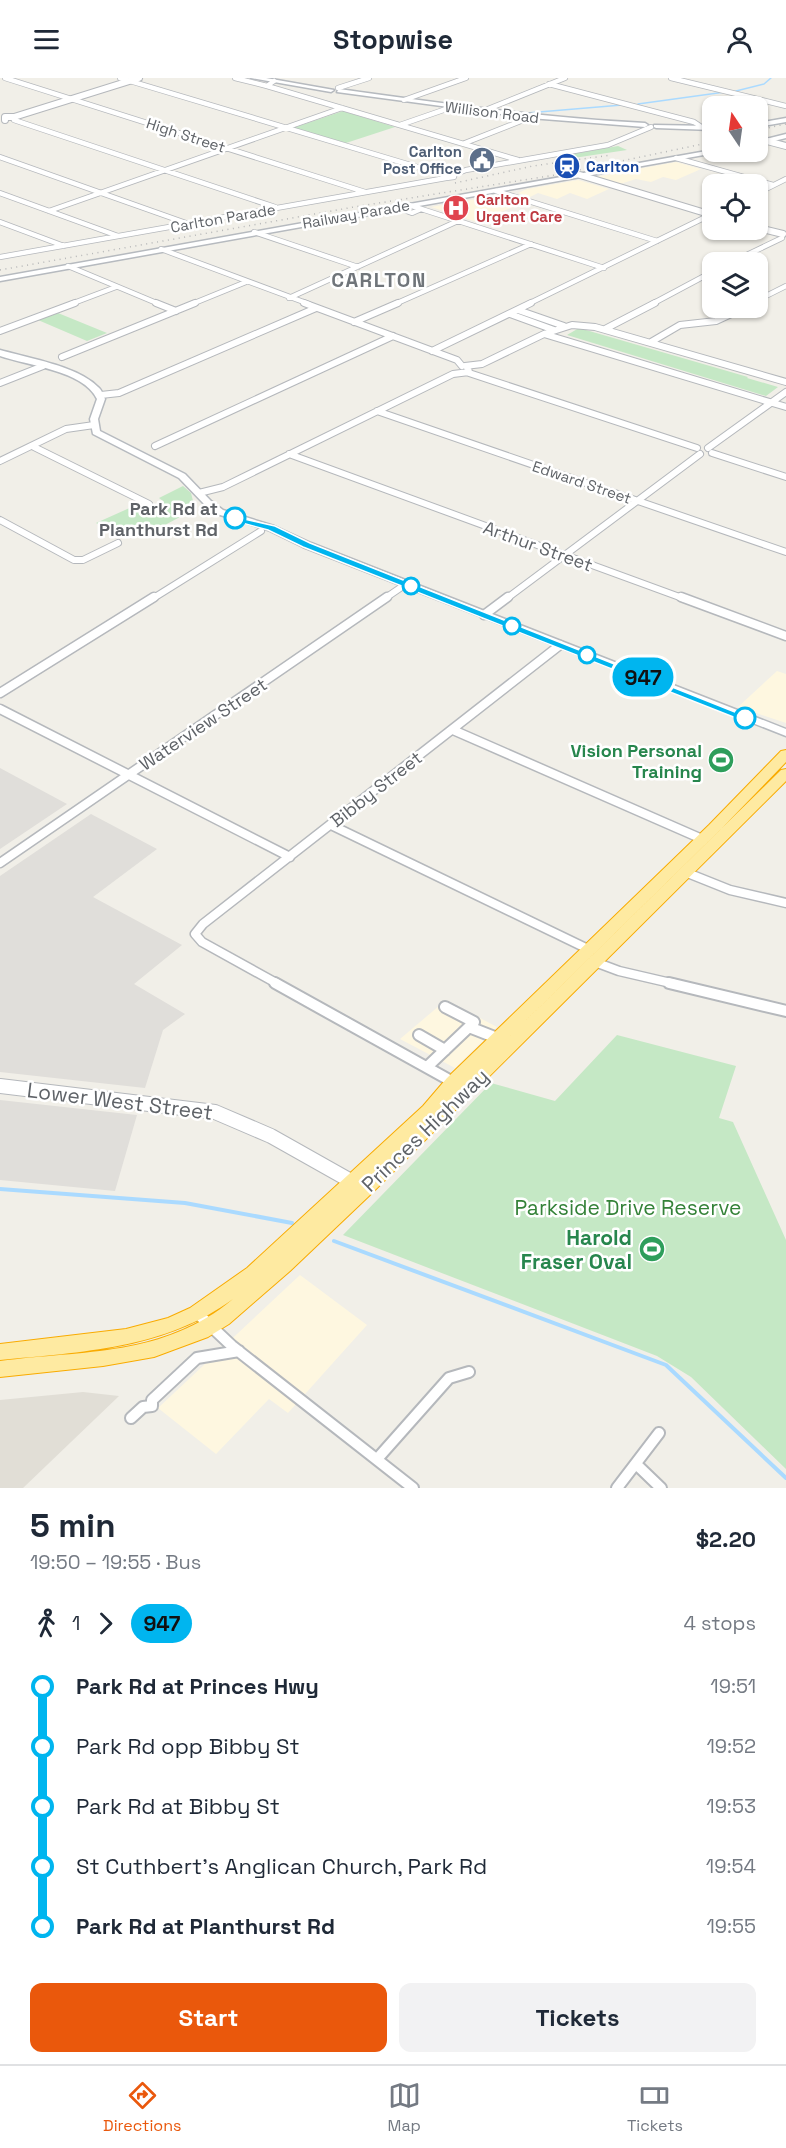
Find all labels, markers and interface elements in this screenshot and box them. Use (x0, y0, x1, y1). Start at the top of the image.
text: Stopwise (333, 22, 453, 57)
icon: menu (30, 23, 63, 56)
icon: person (723, 23, 756, 56)
north arrow (702, 96, 768, 162)
map controls (702, 96, 768, 318)
street label: Willison Road (444, 97, 540, 127)
street label: High Street (144, 113, 228, 157)
place label: Carlton Post Office (383, 142, 462, 178)
public building icon: Carlton Post Office (467, 145, 497, 175)
station icon: Carlton (552, 151, 582, 181)
place label: Carlton (586, 157, 639, 176)
button: locate (702, 174, 768, 240)
place label: Carlton Urgent Care (476, 190, 563, 226)
hospital icon: Carlton Urgent Care (441, 193, 471, 223)
street label: Railway Parade (301, 195, 411, 233)
street label: Carlton Parade (169, 199, 277, 237)
button: layers (702, 252, 768, 318)
district label: CARLTON (331, 267, 427, 293)
street label: Edward Street (530, 456, 634, 508)
place label: Park Rd at Planthurst Rd (99, 497, 218, 541)
marker: Park Rd at Planthurst Rd (224, 507, 246, 529)
street label: Arthur Street (480, 516, 596, 576)
unlabelled marker (402, 577, 420, 595)
unlabelled marker (503, 617, 521, 635)
unlabelled marker (578, 646, 596, 664)
line badge: 947 (608, 658, 678, 696)
text: 947 (624, 664, 662, 691)
street label: Waterview Street (135, 673, 271, 775)
unlabelled marker (734, 707, 756, 729)
place label: Vision Personal Training (571, 739, 702, 783)
sports icon: Vision Personal Training (706, 745, 736, 775)
street label: Bibby Street (326, 746, 426, 832)
street label: Princes Highway (356, 1062, 494, 1198)
street label: Lower West Street (26, 1076, 214, 1126)
park label: Parkside Drive Reserve (514, 1194, 742, 1221)
place label: Harold Fraser Oval (521, 1224, 632, 1275)
sports icon: Harold Fraser Oval (637, 1234, 667, 1264)
text: 5 min (30, 1505, 115, 1547)
text: $2.20 (696, 1525, 756, 1553)
text: 19:50 – 19:55 · Bus (30, 1549, 201, 1575)
icon: walk (30, 1607, 63, 1640)
icon: forward (89, 1607, 122, 1640)
text: 1 (72, 1610, 80, 1636)
text: 947 (143, 1610, 180, 1637)
text: 4 stops (683, 1610, 756, 1636)
text: Park Rd at Princes Hwy (76, 1672, 319, 1700)
text: 19:51 (710, 1673, 756, 1699)
text: Park Rd opp Bibby St (76, 1732, 300, 1760)
text: 19:52 (706, 1733, 756, 1759)
text: Park Rd at Bibby St (76, 1792, 280, 1820)
text: 19:53 (706, 1793, 756, 1819)
text: St Cuthbert's Anglican Church, Park Rd (76, 1852, 487, 1880)
text: 19:54 (706, 1853, 756, 1879)
text: Park Rd at Planthurst Rd (76, 1912, 335, 1940)
text: 19:55 (706, 1913, 756, 1939)
button: Start (30, 1983, 387, 2052)
button: Tickets (399, 1983, 756, 2052)
tab: Directions (103, 2079, 181, 2136)
tab: Map (388, 2079, 421, 2136)
tab: Tickets (627, 2079, 683, 2136)

